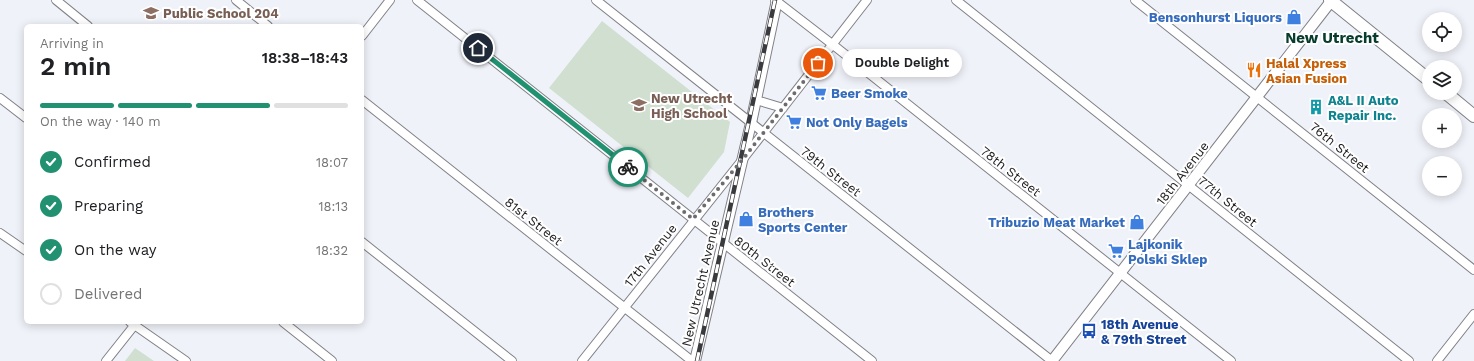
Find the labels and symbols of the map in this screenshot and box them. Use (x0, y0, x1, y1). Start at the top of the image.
school or university icon: Public School 204 (142, 4, 160, 22)
place label: Public School 204 (163, 6, 279, 21)
shop icon: Bensonhurst Liquors (1285, 8, 1303, 26)
place label: Bensonhurst Liquors (1149, 10, 1282, 25)
district label: New Utrecht (1285, 29, 1379, 47)
pin (461, 31, 495, 65)
pin (801, 46, 835, 80)
callout: Double Delight (842, 49, 962, 77)
place label: Halal Xpress Asian Fusion (1266, 56, 1347, 86)
restaurant icon: Halal Xpress Asian Fusion (1245, 61, 1263, 79)
supermarket icon: Beer Smoke (810, 84, 828, 102)
place label: Beer Smoke (831, 86, 908, 101)
place label: New Utrecht High School (651, 91, 732, 121)
place label: A&L II Auto Repair Inc. (1328, 93, 1399, 123)
school or university icon: New Utrecht High School (630, 96, 648, 114)
building icon: A&L II Auto Repair Inc. (1307, 98, 1325, 116)
supermarket icon: Not Only Bagels (785, 113, 803, 131)
place label: Not Only Bagels (806, 115, 908, 130)
street label: 76th Street (1307, 119, 1373, 176)
street label: 18th Avenue (1153, 139, 1212, 208)
street label: 79th Street (798, 143, 864, 200)
street label: 78th Street (978, 143, 1044, 200)
courier (608, 147, 648, 187)
street label: 77th Street (1195, 173, 1261, 230)
street label: 81st Street (502, 194, 566, 249)
place label: Brothers Sports Center (758, 205, 848, 235)
shop icon: Brothers Sports Center (737, 210, 755, 228)
shop icon: Tribuzio Meat Market (1128, 213, 1146, 231)
place label: Tribuzio Meat Market (988, 215, 1125, 230)
street label: New Utrecht Avenue (679, 218, 722, 348)
street label: 17th Avenue (621, 221, 680, 290)
street label: 80th Street (731, 233, 799, 290)
place label: Lajkonik Polski Sklep (1128, 237, 1207, 267)
supermarket icon: Lajkonik Polski Sklep (1107, 242, 1125, 260)
place label: 18th Avenue & 79th Street (1101, 317, 1187, 347)
bus stop icon: 18th Avenue & 79th Street (1080, 322, 1098, 340)

